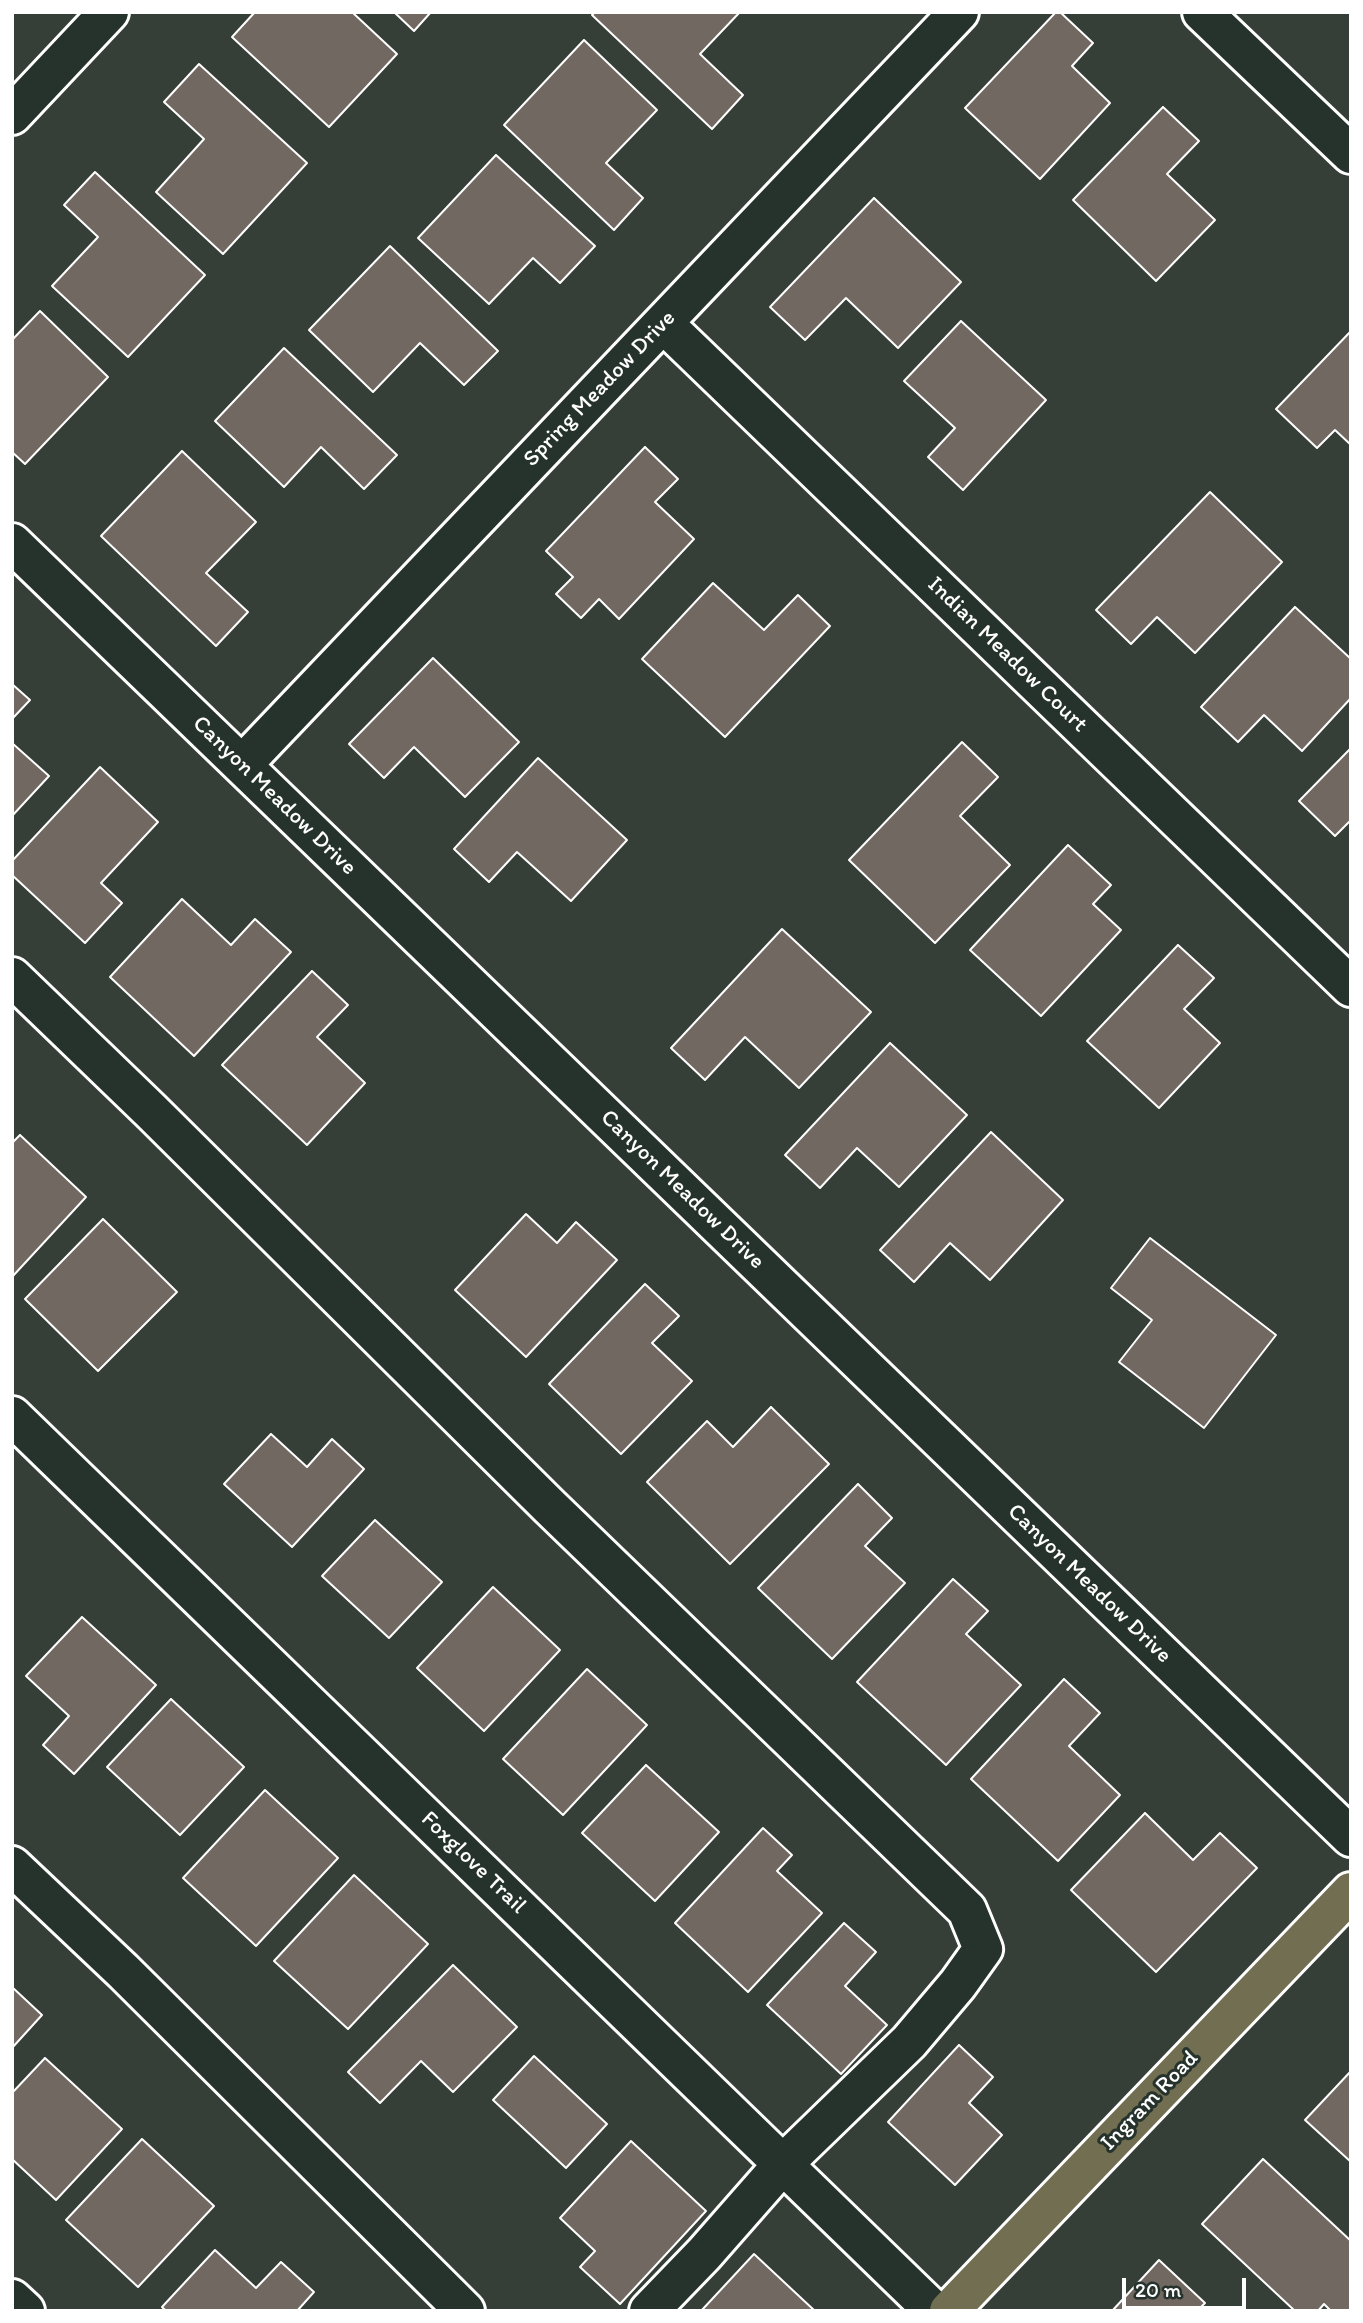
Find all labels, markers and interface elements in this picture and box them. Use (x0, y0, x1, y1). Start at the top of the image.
street label: Spring Meadow Drive (518, 305, 682, 473)
street label: Indian Meadow Court (921, 572, 1093, 738)
street label: Canyon Meadow Drive (186, 710, 362, 882)
street label: Canyon Meadow Drive (594, 1104, 770, 1276)
street label: Canyon Meadow Drive (1001, 1498, 1177, 1670)
street label: Foxglove Trail (415, 1806, 531, 1920)
street label: Ingram Road (1095, 2045, 1205, 2157)
scale bar (1125, 2264, 1249, 2308)
text: 20 m (1135, 2277, 1181, 2302)

